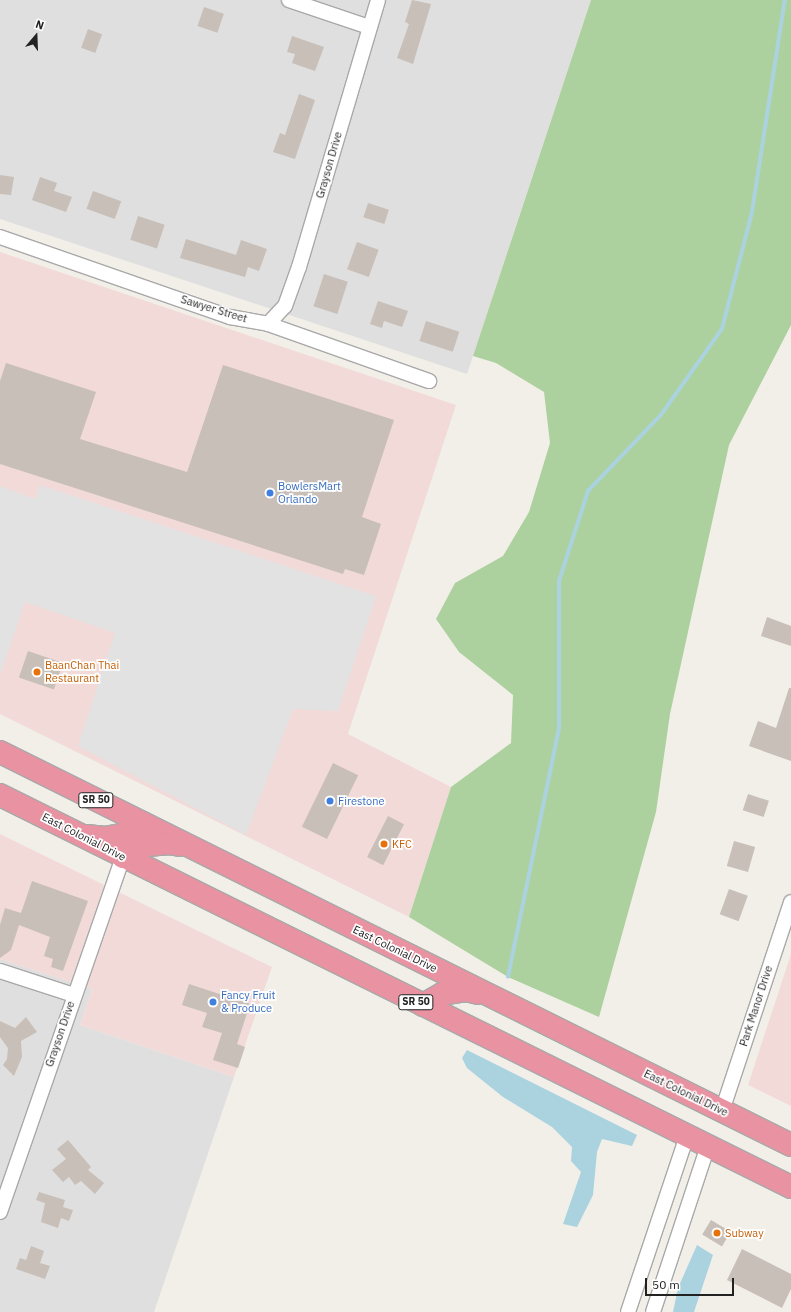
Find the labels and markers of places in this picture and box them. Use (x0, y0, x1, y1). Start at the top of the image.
place label: BowlersMart Orlando (278, 480, 341, 506)
marker: BowlersMart Orlando (265, 488, 275, 498)
place label: BaanChan Thai Restaurant (45, 659, 119, 685)
marker: BaanChan Thai Restaurant (32, 667, 42, 677)
place label: Firestone (338, 794, 384, 808)
marker: Firestone (325, 796, 335, 806)
place label: KFC (392, 837, 412, 851)
marker: KFC (379, 839, 389, 849)
place label: Fancy Fruit & Produce (221, 989, 275, 1015)
marker: Fancy Fruit & Produce (208, 997, 218, 1007)
place label: Subway (725, 1226, 764, 1240)
marker: Subway (712, 1228, 722, 1238)

